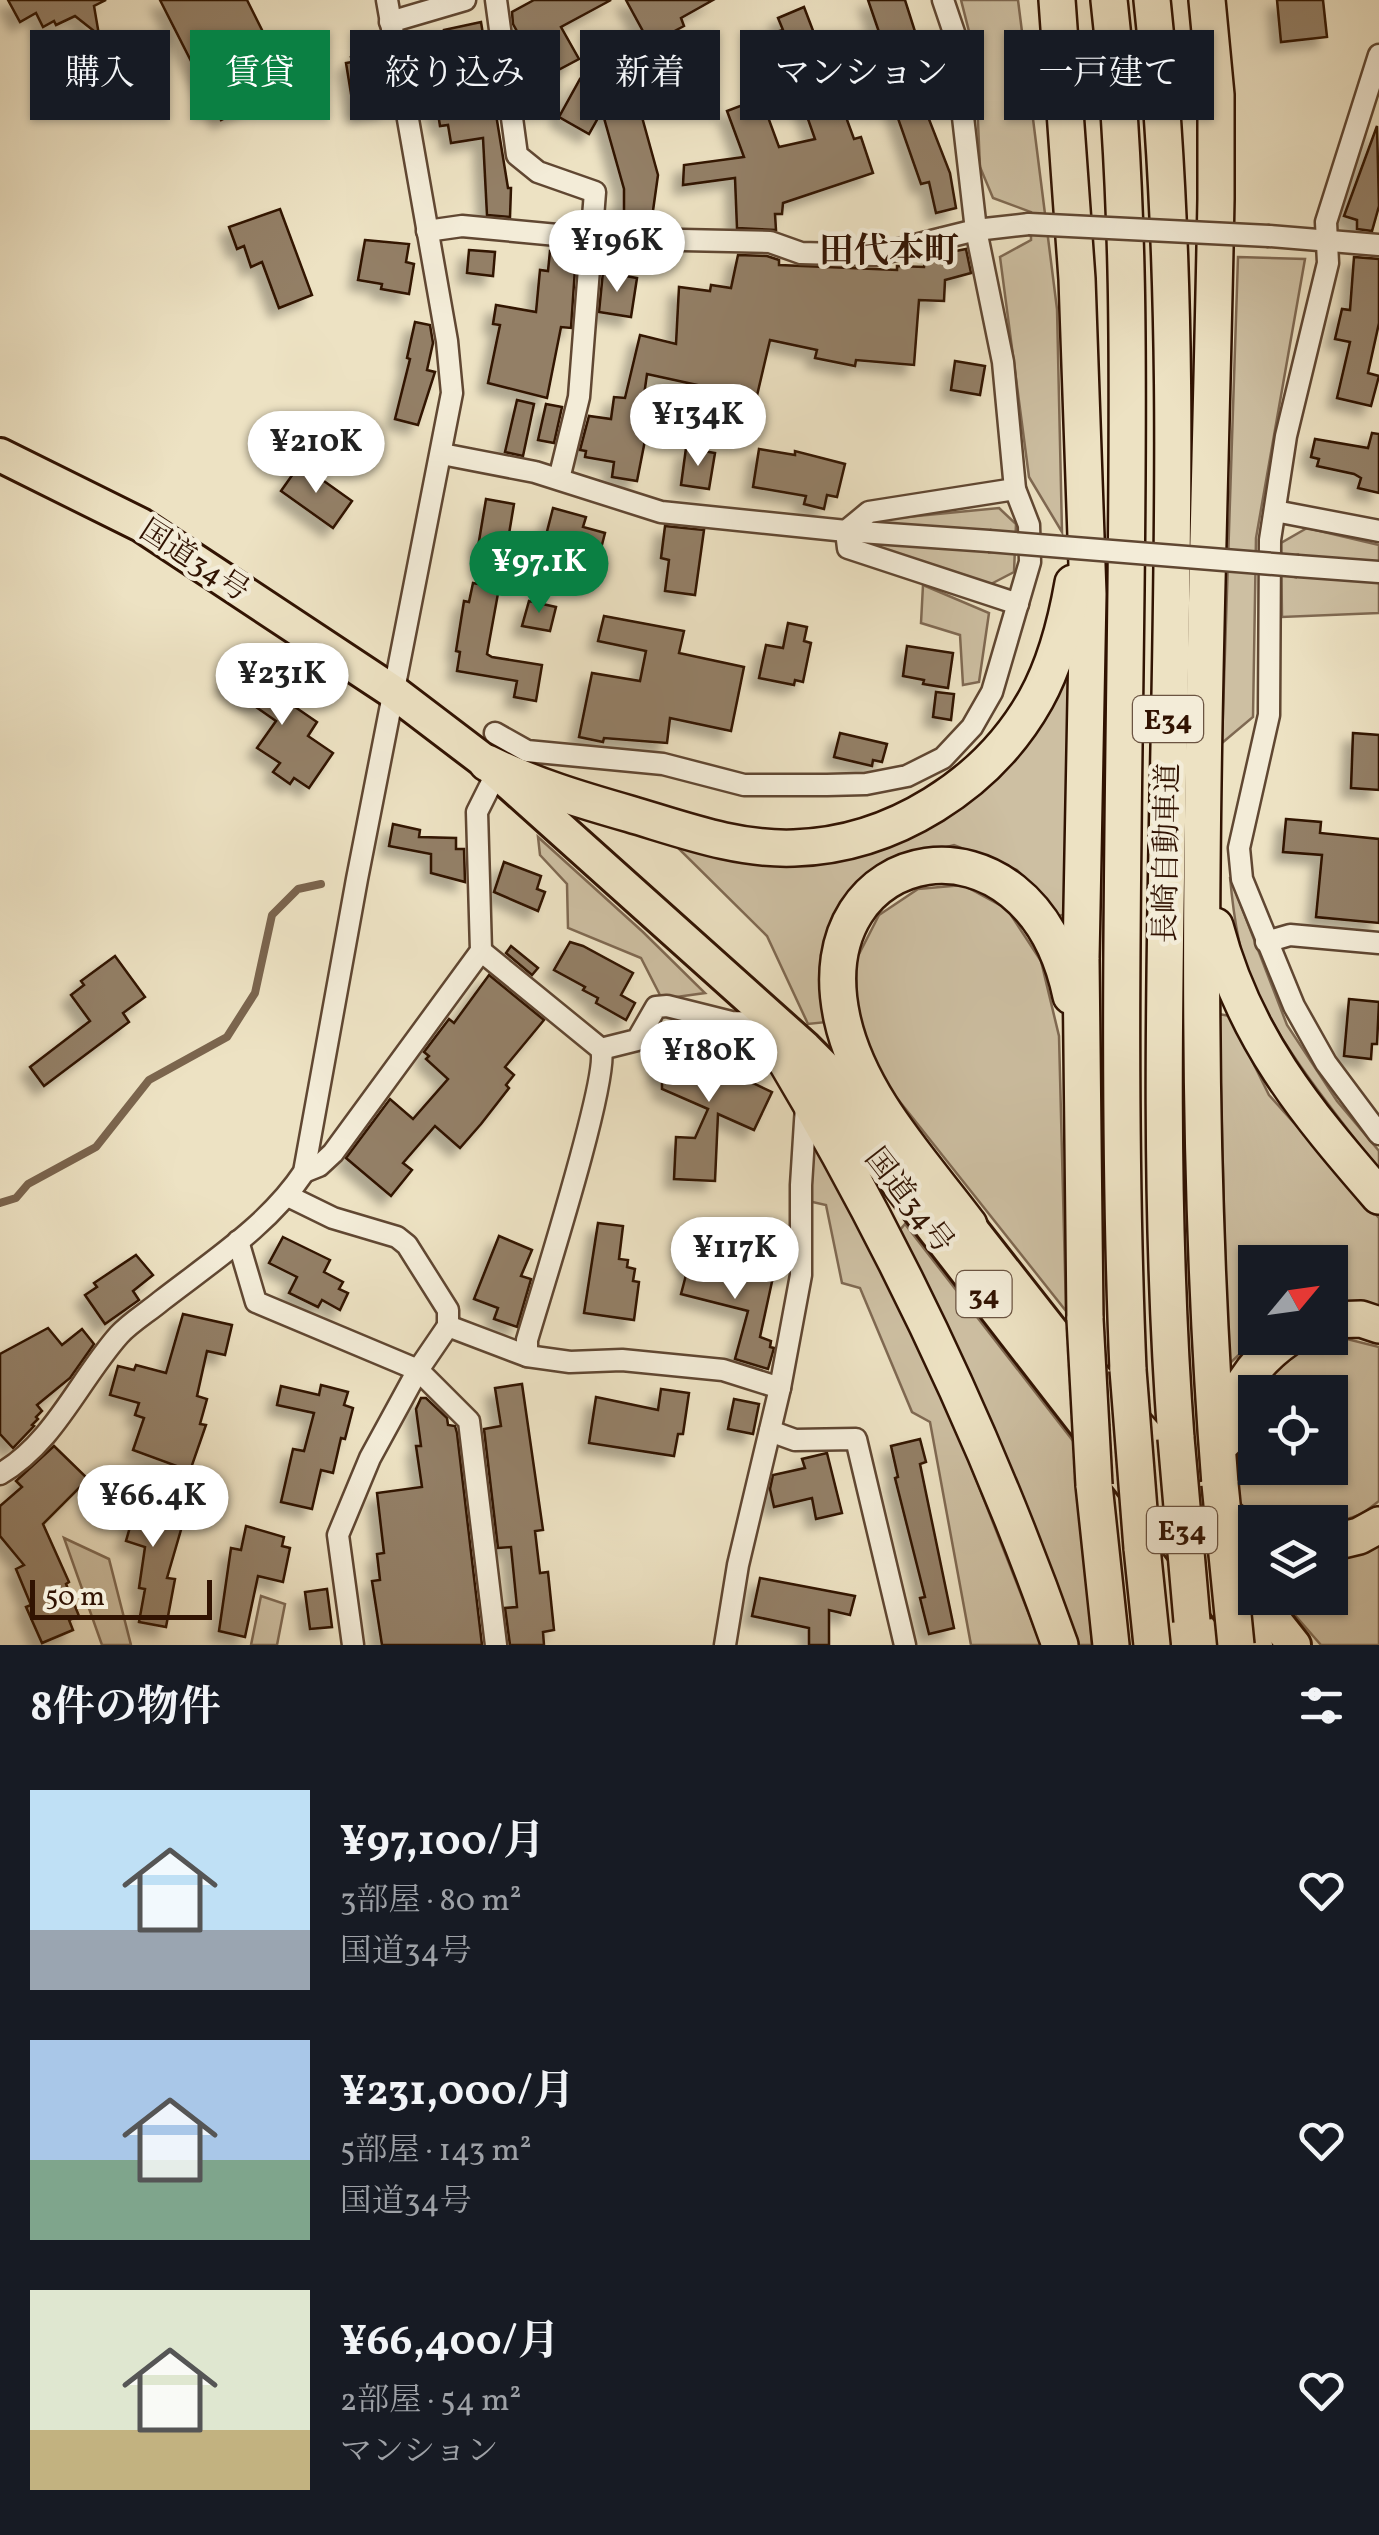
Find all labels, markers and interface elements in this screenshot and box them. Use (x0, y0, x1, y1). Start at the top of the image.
chip: 購入 (30, 30, 170, 120)
chip: 賃貸 (190, 30, 330, 120)
chip: 絞り込み (350, 30, 560, 120)
chip: 新着 (580, 30, 720, 120)
chip: マンション (740, 30, 984, 120)
chip: 一戸建て (1004, 30, 1214, 120)
pin: ¥196K (547, 210, 687, 295)
text: ¥196K (571, 220, 663, 264)
district label: 田代本町 (819, 229, 959, 277)
pin: ¥134K (628, 384, 768, 469)
text: ¥134K (652, 394, 744, 438)
pin: ¥210K (246, 411, 386, 496)
text: ¥210K (270, 421, 362, 465)
street label: 国道34号 (131, 510, 257, 613)
pin: ¥97.1K (458, 531, 620, 616)
text: ¥97.1K (491, 541, 587, 585)
pin: ¥231K (212, 643, 352, 728)
text: ¥231K (238, 653, 326, 697)
road number: E34 (1133, 696, 1203, 742)
street label: 長崎自動車道 (1145, 763, 1191, 943)
pin: ¥180K (639, 1020, 779, 1105)
text: ¥180K (662, 1030, 756, 1074)
street label: 国道34号 (854, 1140, 963, 1263)
pin: ¥117K (665, 1217, 805, 1302)
text: ¥117K (693, 1227, 777, 1271)
north arrow (1238, 1245, 1348, 1355)
map controls (1238, 1245, 1348, 1615)
road number: 34 (956, 1271, 1012, 1317)
button: locate (1238, 1375, 1348, 1485)
pin: ¥66.4K (72, 1465, 234, 1550)
text: ¥66.4K (99, 1475, 207, 1519)
button: layers (1238, 1505, 1348, 1615)
road number: E34 (1147, 1507, 1217, 1553)
scale bar (30, 1575, 212, 1620)
text: 50 m (45, 1578, 105, 1617)
icon: filters (1294, 1678, 1349, 1733)
text: 8件の物件 (30, 1680, 221, 1739)
text: ¥97,100/月 (340, 1814, 545, 1873)
icon: home (110, 1830, 230, 1950)
icon: heart (1294, 1863, 1349, 1918)
text: 3部屋 · 80 m² (340, 1880, 522, 1924)
text: 国道34号 (340, 1931, 472, 1975)
text: ¥231,000/月 (340, 2064, 575, 2123)
icon: home (110, 2080, 230, 2200)
icon: heart (1294, 2113, 1349, 2168)
text: 5部屋 · 143 m² (340, 2130, 532, 2174)
text: 国道34号 (340, 2181, 472, 2225)
text: ¥66,400/月 (340, 2314, 560, 2373)
icon: home (110, 2330, 230, 2450)
icon: heart (1294, 2363, 1349, 2418)
text: 2部屋 · 54 m² (340, 2380, 521, 2424)
text: マンション (340, 2431, 499, 2475)

